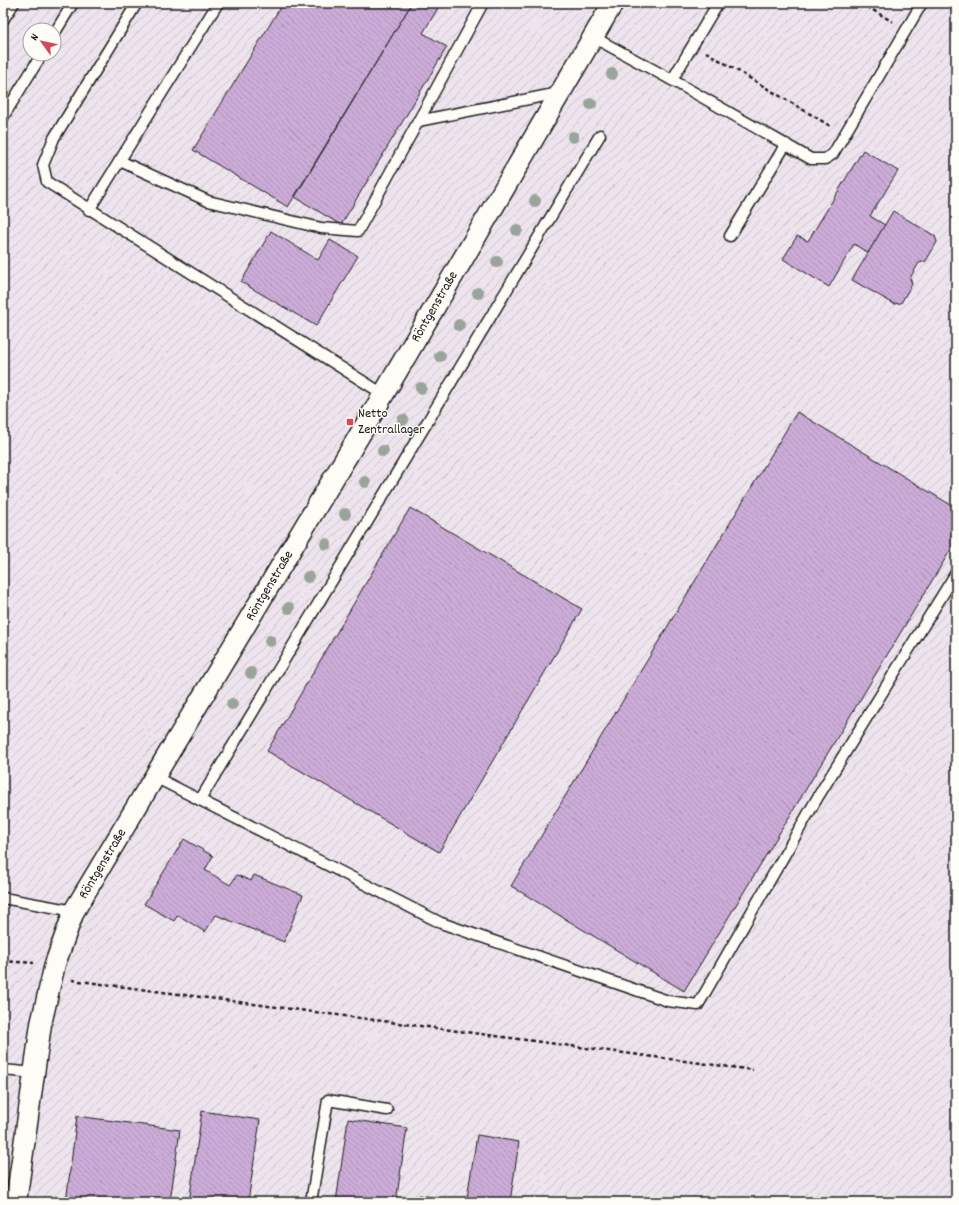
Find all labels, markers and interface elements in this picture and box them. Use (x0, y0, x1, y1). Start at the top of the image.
north arrow (22, 22, 62, 62)
text: N (27, 31, 44, 44)
street label: Röntgenstraße (407, 268, 463, 346)
place label: Netto Zentrallager (358, 404, 425, 440)
marker: Netto Zentrallager (345, 417, 355, 427)
street label: Röntgenstraße (241, 547, 299, 625)
street label: Röntgenstraße (74, 825, 132, 903)

